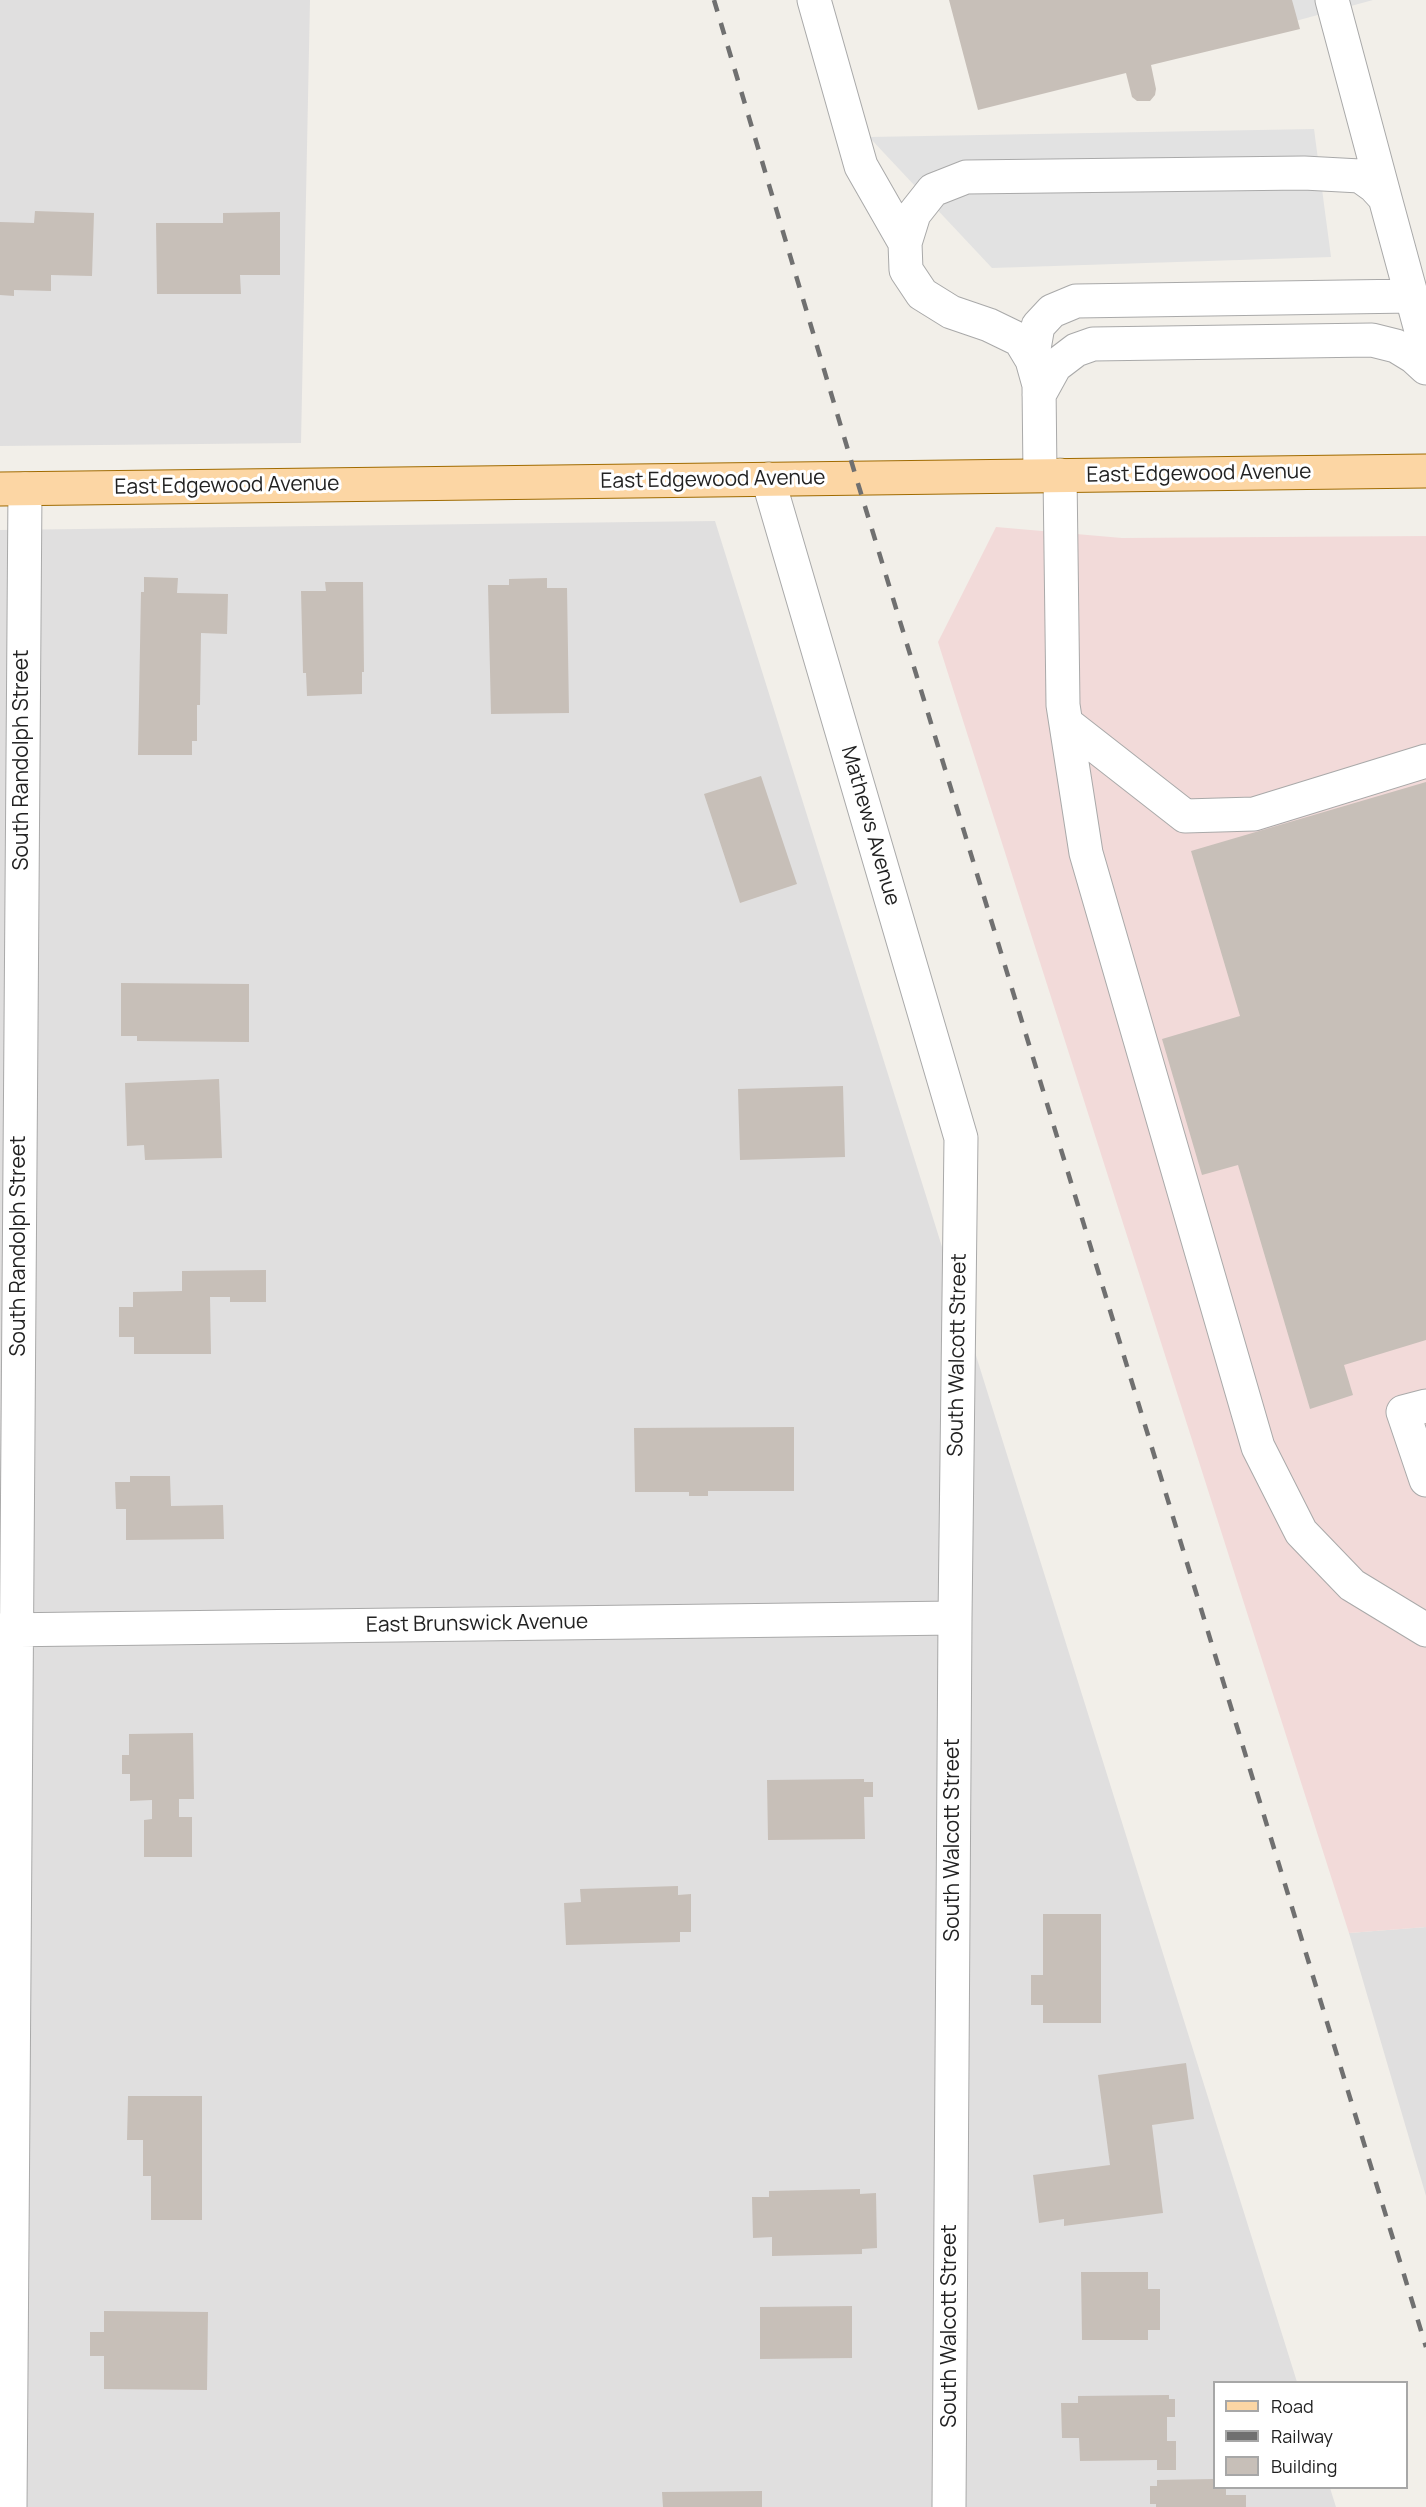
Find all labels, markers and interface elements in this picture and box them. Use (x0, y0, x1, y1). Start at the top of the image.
street label: East Edgewood Avenue (1086, 459, 1312, 489)
street label: East Edgewood Avenue (600, 465, 826, 495)
street label: East Edgewood Avenue (114, 471, 340, 501)
street label: South Randolph Street (9, 650, 35, 870)
street label: Mathews Avenue (835, 743, 905, 909)
street label: South Randolph Street (6, 1136, 32, 1356)
street label: South Walcott Street (944, 1253, 972, 1457)
street label: East Brunswick Avenue (366, 1609, 588, 1639)
street label: South Walcott Street (940, 1738, 966, 1942)
street label: South Walcott Street (937, 2224, 963, 2428)
legend (1213, 2381, 1408, 2489)
text: Road (1271, 2394, 1314, 2418)
text: Railway (1271, 2424, 1333, 2448)
text: Building (1271, 2454, 1337, 2478)

